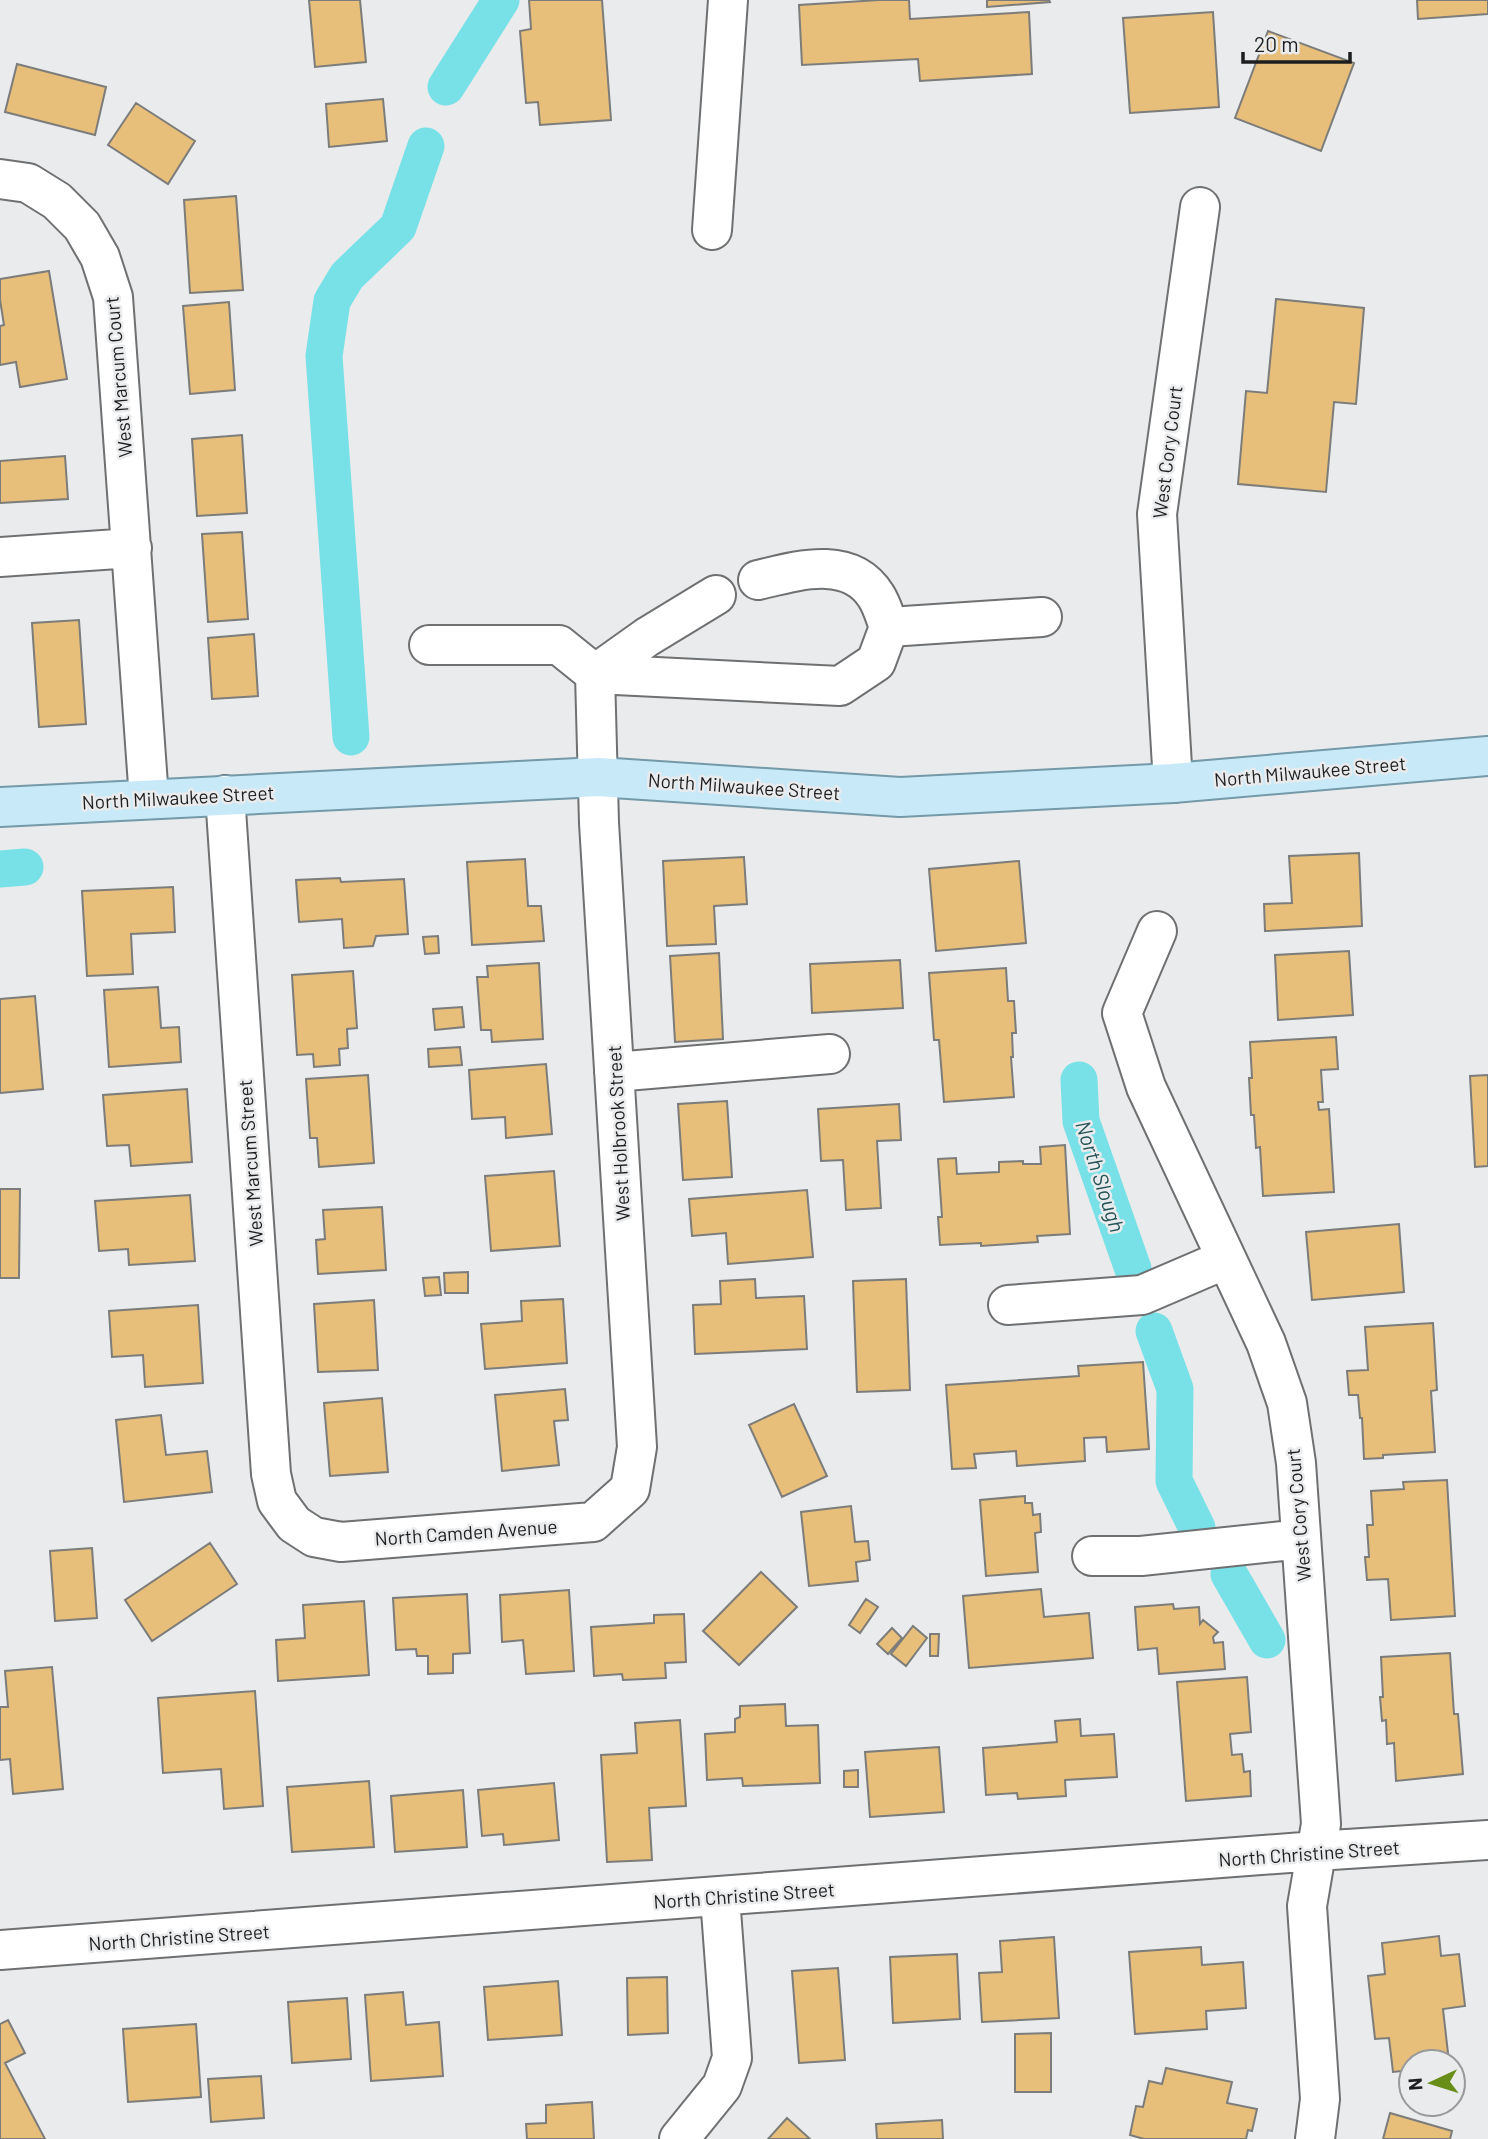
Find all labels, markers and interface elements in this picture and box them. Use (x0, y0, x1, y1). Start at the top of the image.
scale bar (1243, 21, 1350, 65)
text: 20 m (1254, 31, 1299, 56)
street label: West Marcum Court (100, 296, 136, 458)
street label: West Cory Court (1147, 384, 1187, 520)
street label: North Milwaukee Street (1213, 751, 1407, 791)
street label: North Milwaukee Street (647, 768, 841, 804)
street label: North Milwaukee Street (81, 780, 275, 814)
street label: West Holbrook Street (602, 1045, 634, 1221)
street label: West Marcum Street (233, 1079, 267, 1247)
water label: North Slough (1071, 1117, 1131, 1235)
street label: West Cory Court (1281, 1447, 1315, 1583)
street label: North Camden Avenue (374, 1514, 558, 1550)
street label: North Christine Street (1218, 1835, 1400, 1871)
street label: North Christine Street (653, 1877, 835, 1913)
street label: North Christine Street (88, 1919, 270, 1955)
north arrow (1397, 2048, 1467, 2118)
text: N (1403, 2077, 1426, 2091)

